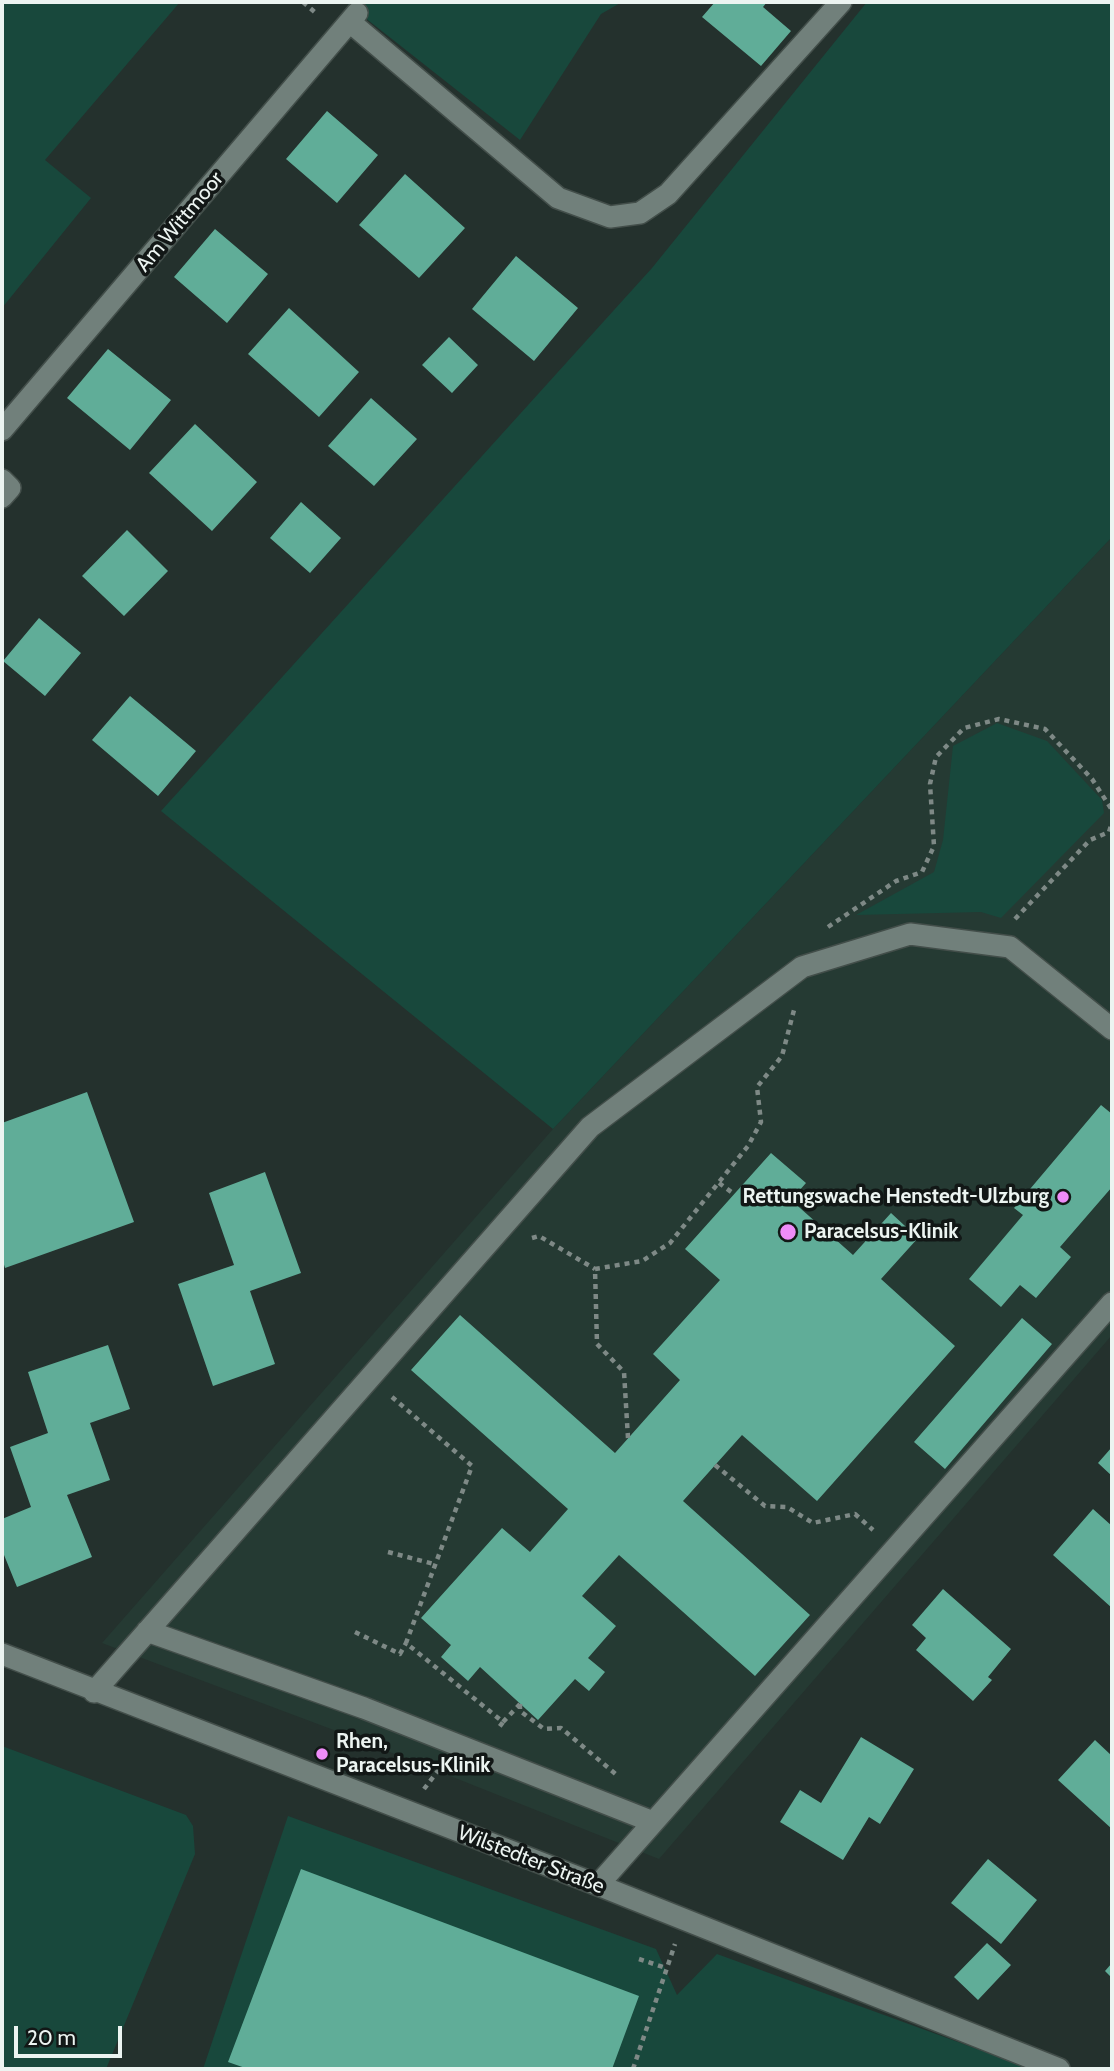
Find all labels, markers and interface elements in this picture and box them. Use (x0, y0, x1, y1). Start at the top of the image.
street label: Am Wittmoor (131, 167, 229, 277)
place label: Rettungswache Henstedt-Ulzburg (743, 1184, 1049, 1210)
marker: Rettungswache Henstedt-Ulzburg (1055, 1189, 1071, 1205)
place label: Paracelsus-Klinik (804, 1219, 958, 1245)
marker: Paracelsus-Klinik (778, 1222, 798, 1242)
place label: Rhen, Paracelsus-Klinik (336, 1729, 490, 1779)
marker: Rhen, Paracelsus-Klinik (314, 1746, 330, 1762)
street label: Wilstedter Straße (454, 1821, 608, 1899)
scale bar (18, 2011, 126, 2056)
text: 20 m (27, 2025, 76, 2050)

